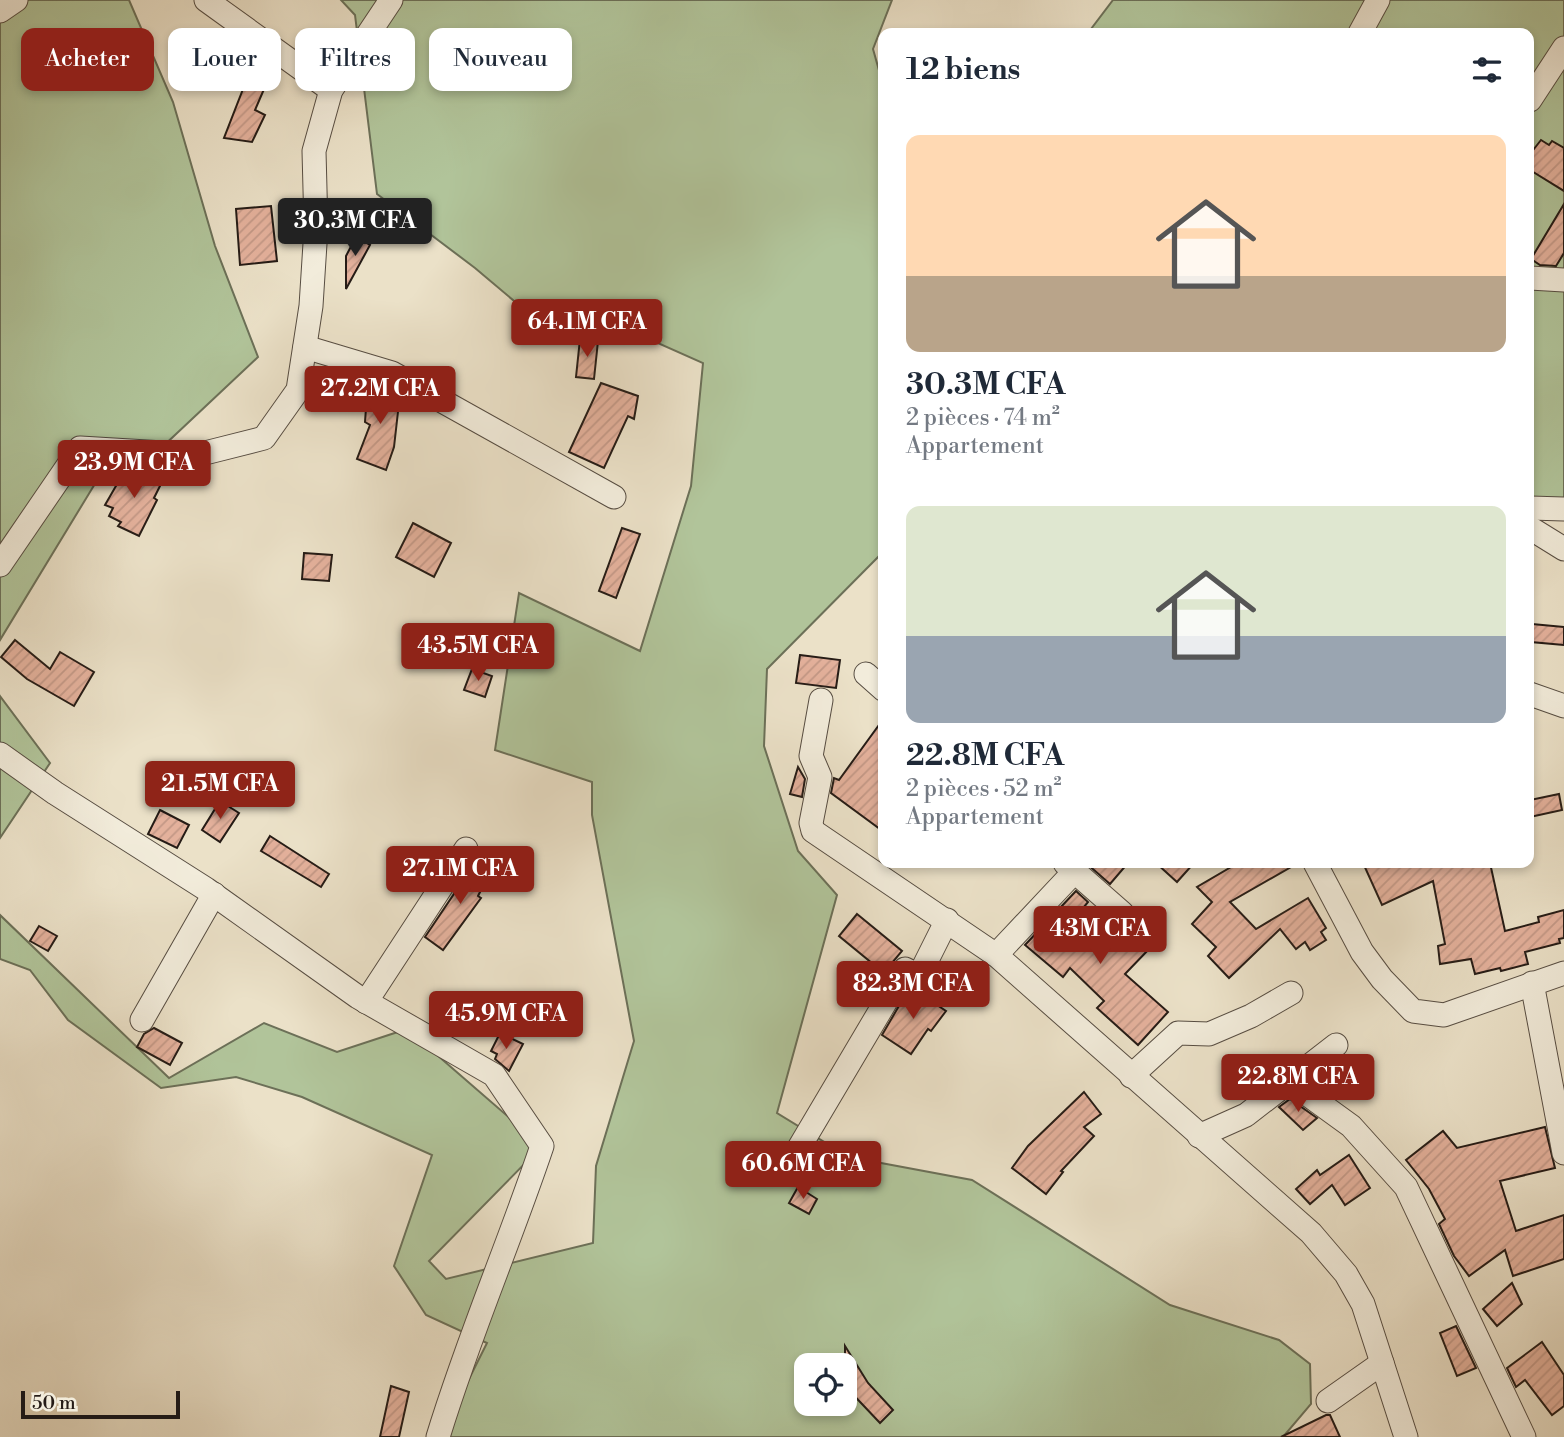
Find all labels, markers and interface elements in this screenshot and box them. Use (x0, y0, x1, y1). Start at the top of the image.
chip: Acheter (21, 28, 154, 91)
chip: Louer (168, 28, 281, 91)
chip: Filtres (295, 28, 415, 91)
chip: Nouveau (429, 28, 572, 91)
text: 12 biens (906, 51, 1020, 89)
icon: filters (1468, 51, 1506, 89)
icon: home (1143, 181, 1269, 307)
pin: 30.3M CFA (275, 198, 435, 258)
text: 30.3M CFA (294, 207, 416, 235)
pin: 64.1M CFA (507, 300, 667, 359)
text: 64.1M CFA (527, 308, 647, 336)
pin: 27.2M CFA (300, 366, 460, 426)
text: 30.3M CFA (906, 366, 1065, 404)
text: 27.2M CFA (321, 375, 439, 403)
text: 2 pièces · 74 m² (906, 404, 1060, 432)
text: Appartement (906, 432, 1044, 460)
pin: 23.9M CFA (54, 440, 214, 500)
text: 23.9M CFA (74, 449, 194, 477)
icon: home (1143, 552, 1269, 678)
pin: 43.5M CFA (398, 624, 558, 683)
text: 43.5M CFA (417, 632, 539, 660)
text: 22.8M CFA (906, 737, 1064, 775)
pin: 21.5M CFA (140, 762, 300, 821)
text: 21.5M CFA (161, 770, 279, 798)
text: 2 pièces · 52 m² (906, 775, 1062, 803)
text: Appartement (906, 803, 1044, 831)
pin: 27.1M CFA (380, 846, 540, 906)
text: 27.1M CFA (402, 855, 518, 883)
pin: 43M CFA (1035, 906, 1165, 966)
text: 43M CFA (1050, 915, 1150, 943)
pin: 82.3M CFA (833, 962, 993, 1021)
text: 82.3M CFA (853, 970, 973, 998)
pin: 45.9M CFA (426, 992, 586, 1051)
text: 45.9M CFA (445, 1000, 567, 1028)
pin: 22.8M CFA (1218, 1054, 1378, 1114)
text: 22.8M CFA (1237, 1063, 1359, 1091)
pin: 60.6M CFA (723, 1142, 883, 1201)
text: 60.6M CFA (741, 1150, 865, 1178)
map controls (794, 1353, 857, 1416)
button: locate (794, 1353, 857, 1416)
scale bar (21, 1388, 180, 1420)
text: 50 m (32, 1391, 76, 1415)

